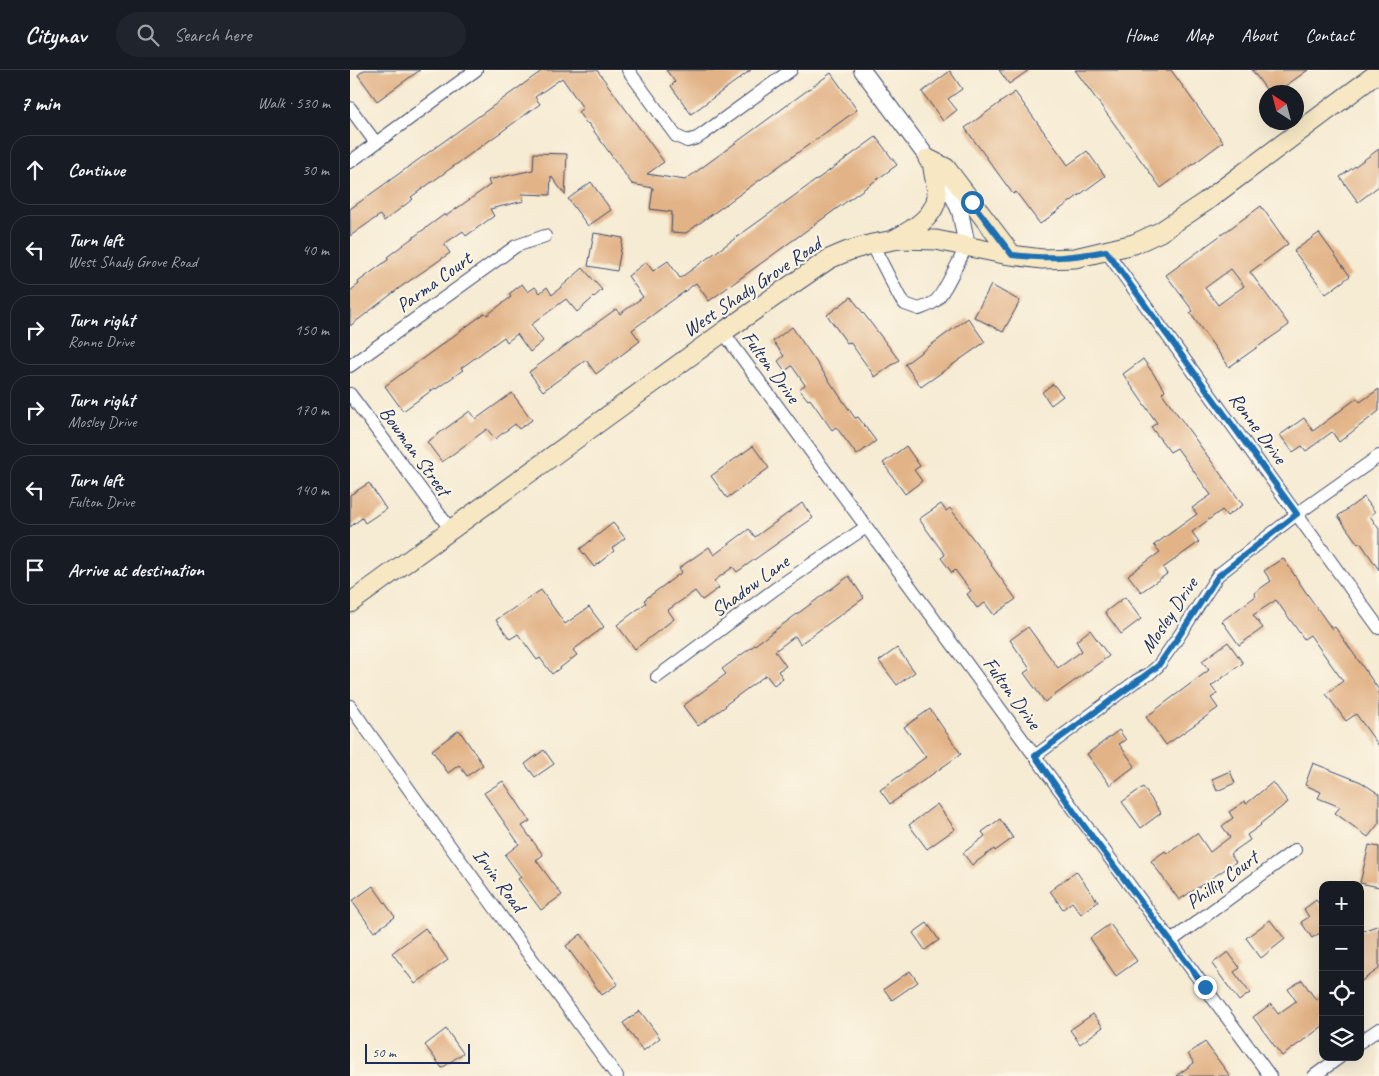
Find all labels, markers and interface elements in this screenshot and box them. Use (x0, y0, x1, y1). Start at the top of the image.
search box (116, 12, 466, 57)
text: Citynav (25, 20, 86, 50)
icon: search (134, 21, 162, 49)
text: Search here (174, 23, 251, 47)
text: Home (1125, 24, 1158, 46)
text: Map (1186, 24, 1213, 46)
text: About (1241, 24, 1277, 46)
text: Contact (1305, 24, 1354, 46)
north arrow (1259, 85, 1304, 130)
text: 7 min (20, 90, 60, 116)
text: Walk · 530 m (258, 93, 330, 113)
icon: ahead (21, 156, 49, 184)
text: Continue (68, 158, 125, 182)
text: 30 m (302, 160, 329, 180)
route start (961, 191, 984, 214)
text: Turn left (68, 228, 123, 252)
street label: West Shady Grove Road (678, 230, 829, 343)
icon: left (21, 236, 49, 264)
text: 40 m (302, 240, 329, 260)
street label: Parma Court (391, 245, 479, 318)
text: West Shady Grove Road (68, 252, 197, 272)
text: Turn right (68, 308, 135, 332)
icon: right (21, 316, 49, 344)
text: 150 m (295, 320, 329, 340)
street label: Fulton Drive (736, 326, 806, 409)
text: Ronne Drive (68, 332, 134, 352)
street label: Ronne Drive (1224, 387, 1293, 470)
text: Turn right (68, 388, 135, 412)
icon: right (21, 396, 49, 424)
text: 170 m (295, 400, 329, 420)
street label: Bowman Street (374, 401, 458, 504)
text: Mosley Drive (68, 412, 137, 432)
text: Turn left (68, 468, 123, 492)
icon: left (21, 476, 49, 504)
text: 140 m (295, 480, 329, 500)
text: Fulton Drive (68, 492, 135, 512)
street label: Shadow Lane (706, 548, 795, 623)
icon: arrive (21, 556, 49, 584)
text: Arrive at destination (68, 558, 204, 582)
street label: Mosley Drive (1135, 571, 1204, 657)
street label: Fulton Drive (977, 652, 1047, 735)
street label: Irvin Road (467, 843, 533, 919)
street label: Phillip Court (1181, 843, 1266, 915)
map controls (1319, 881, 1364, 1061)
button: + (1319, 881, 1364, 926)
button: − (1319, 926, 1364, 971)
button: locate (1319, 971, 1364, 1016)
route end (1194, 976, 1217, 999)
button: layers (1319, 1016, 1364, 1061)
scale bar (365, 1041, 470, 1064)
text: 50 m (372, 1044, 396, 1061)

